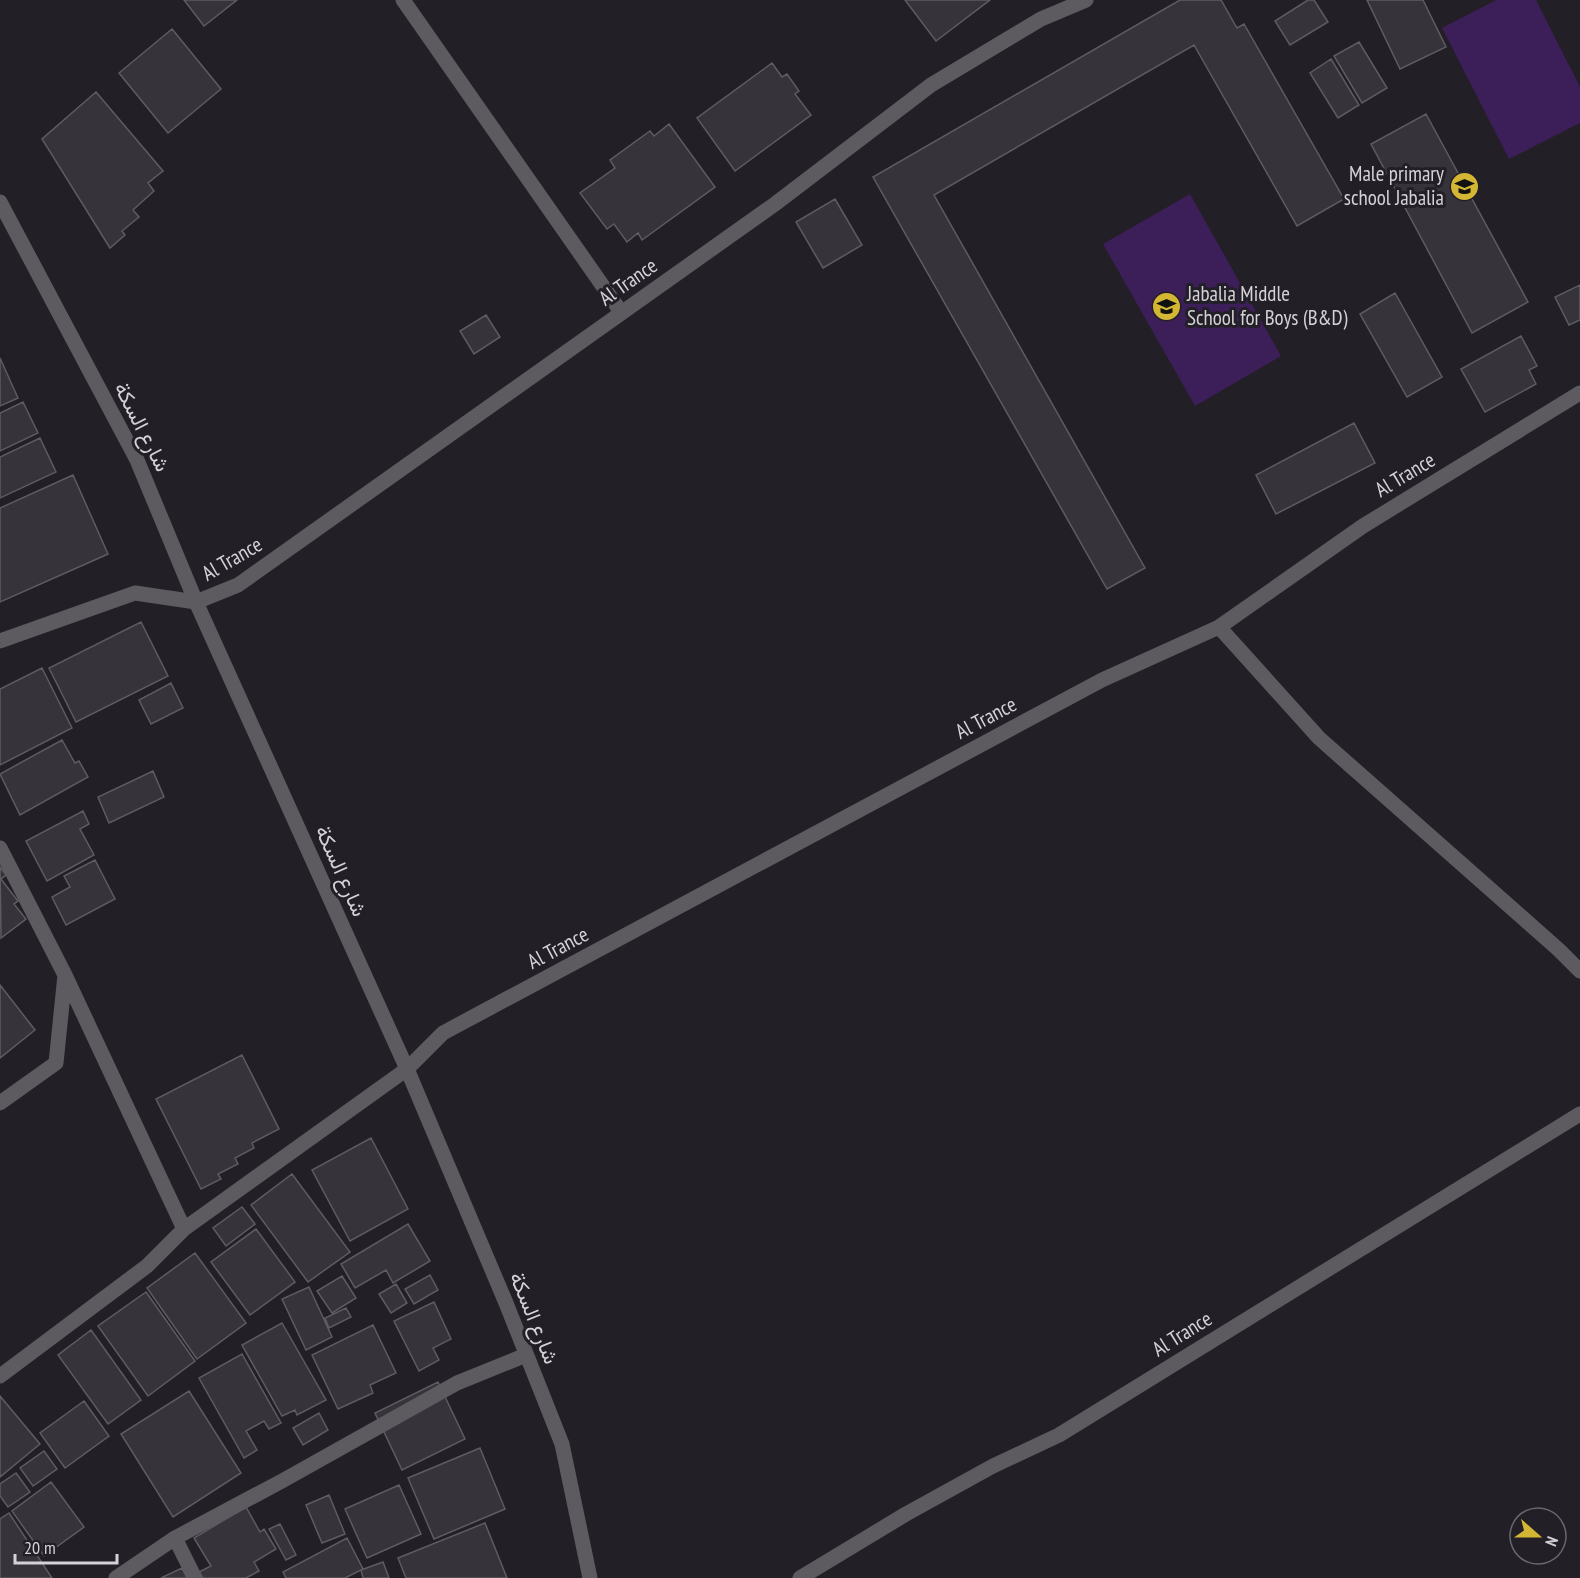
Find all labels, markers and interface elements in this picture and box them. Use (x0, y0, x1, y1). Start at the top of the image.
place label: Male primary school Jabalia (1344, 160, 1444, 211)
school or university icon: Male primary school Jabalia (1449, 170, 1481, 202)
street label: Al Trance (593, 252, 662, 311)
place label: Jabalia Middle School for Boys (B&D) (1186, 280, 1347, 331)
school or university icon: Jabalia Middle School for Boys (B&D) (1150, 290, 1182, 322)
street label: شارع السكة (108, 377, 176, 477)
street label: Al Trance (1370, 446, 1440, 503)
street label: Al Trance (197, 531, 267, 587)
street label: Al Trance (951, 690, 1021, 745)
street label: شارع السكة (308, 821, 374, 921)
street label: Al Trance (523, 920, 593, 975)
street label: شارع السكة (503, 1268, 565, 1368)
street label: Al Trance (1147, 1305, 1217, 1362)
north arrow (1508, 1506, 1568, 1566)
scale bar (15, 1527, 117, 1565)
text: N (1541, 1534, 1563, 1549)
text: 20 m (24, 1536, 56, 1559)

